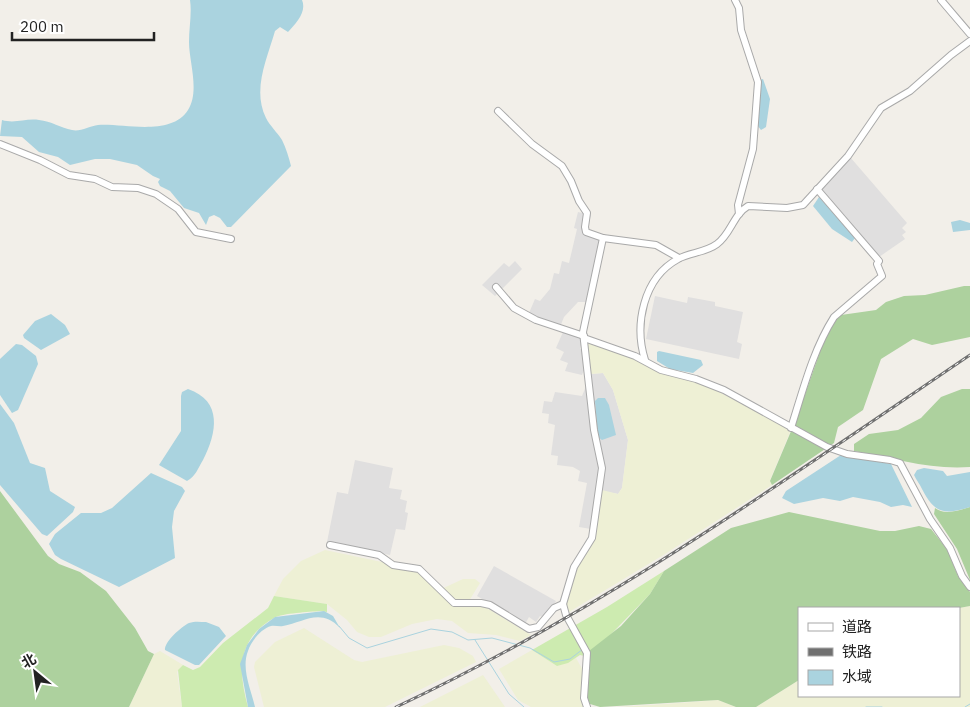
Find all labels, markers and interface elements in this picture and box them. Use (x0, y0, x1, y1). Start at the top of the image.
scale bar (12, 10, 155, 42)
text: 200 m (20, 17, 64, 36)
legend (798, 607, 960, 697)
text: 道路 (842, 617, 872, 636)
text: 铁路 (842, 642, 872, 661)
north arrow (10, 647, 60, 697)
text: 北 (18, 649, 39, 672)
text: 水域 (842, 667, 872, 686)

